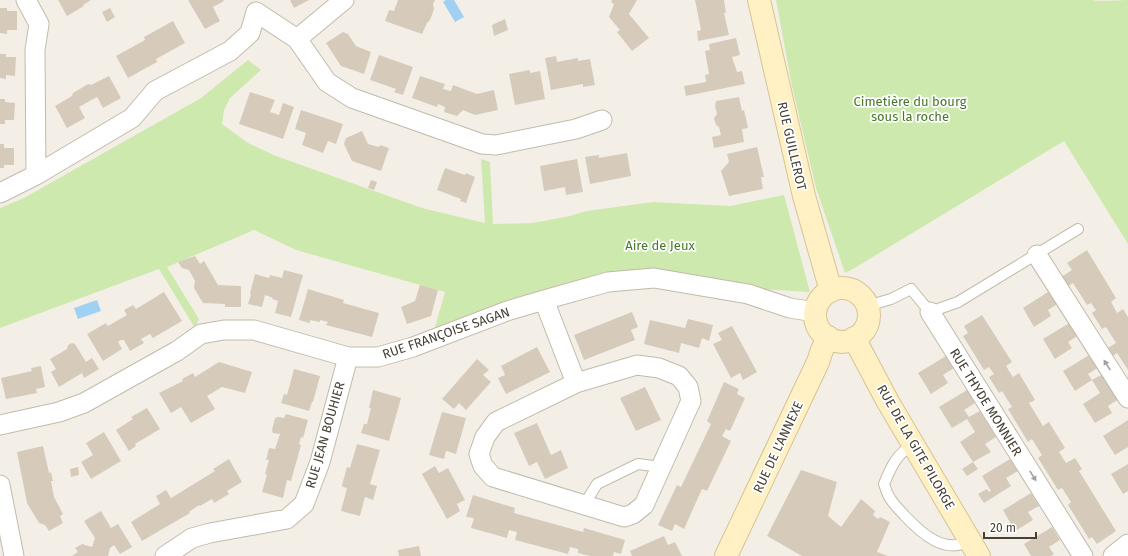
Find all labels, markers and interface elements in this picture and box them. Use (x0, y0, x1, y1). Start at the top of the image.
park label: Cimetière du bourg sous la roche (853, 94, 967, 124)
street label: RUE GUILLEROT (775, 100, 810, 192)
park label: Aire de Jeux (625, 238, 695, 253)
street label: RUE FRANÇOISE SAGAN (380, 304, 512, 362)
street label: RUE THYDE MONNIER (947, 346, 1025, 459)
one-way arrow (1103, 360, 1111, 370)
street label: RUE JEAN BOUHIER (303, 380, 347, 490)
street label: RUE DE LA GITE PILORGE (874, 382, 958, 512)
street label: RUE DE L'ANNEXE (750, 399, 806, 495)
one-way arrow (1029, 470, 1036, 482)
scale bar (984, 514, 1036, 540)
text: 20 m (990, 521, 1016, 535)

